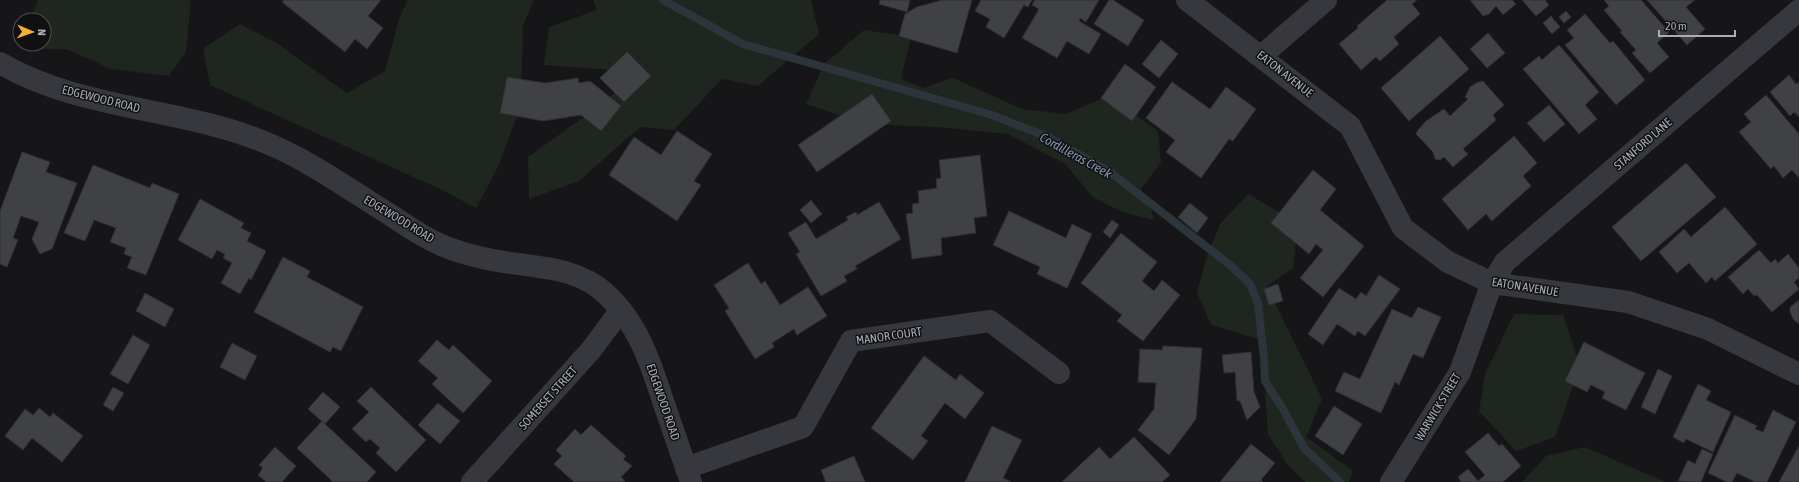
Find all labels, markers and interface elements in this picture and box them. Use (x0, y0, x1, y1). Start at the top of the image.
north arrow (12, 12, 52, 52)
scale bar (1659, 12, 1735, 38)
text: 20 m (1665, 19, 1687, 33)
text: N (36, 29, 48, 36)
street label: EATON AVENUE (1254, 48, 1316, 100)
street label: EDGEWOOD ROAD (61, 83, 142, 116)
street label: STANFORD LANE (1611, 115, 1675, 173)
water label: Cordilleras Creek (1037, 130, 1114, 181)
street label: EDGEWOOD ROAD (361, 192, 437, 246)
street label: EATON AVENUE (1491, 275, 1559, 299)
street label: MANOR COURT (855, 324, 923, 348)
street label: EDGEWOOD ROAD (643, 362, 683, 442)
street label: SOMERSET STREET (516, 363, 580, 432)
street label: WARWICK STREET (1412, 370, 1464, 443)

